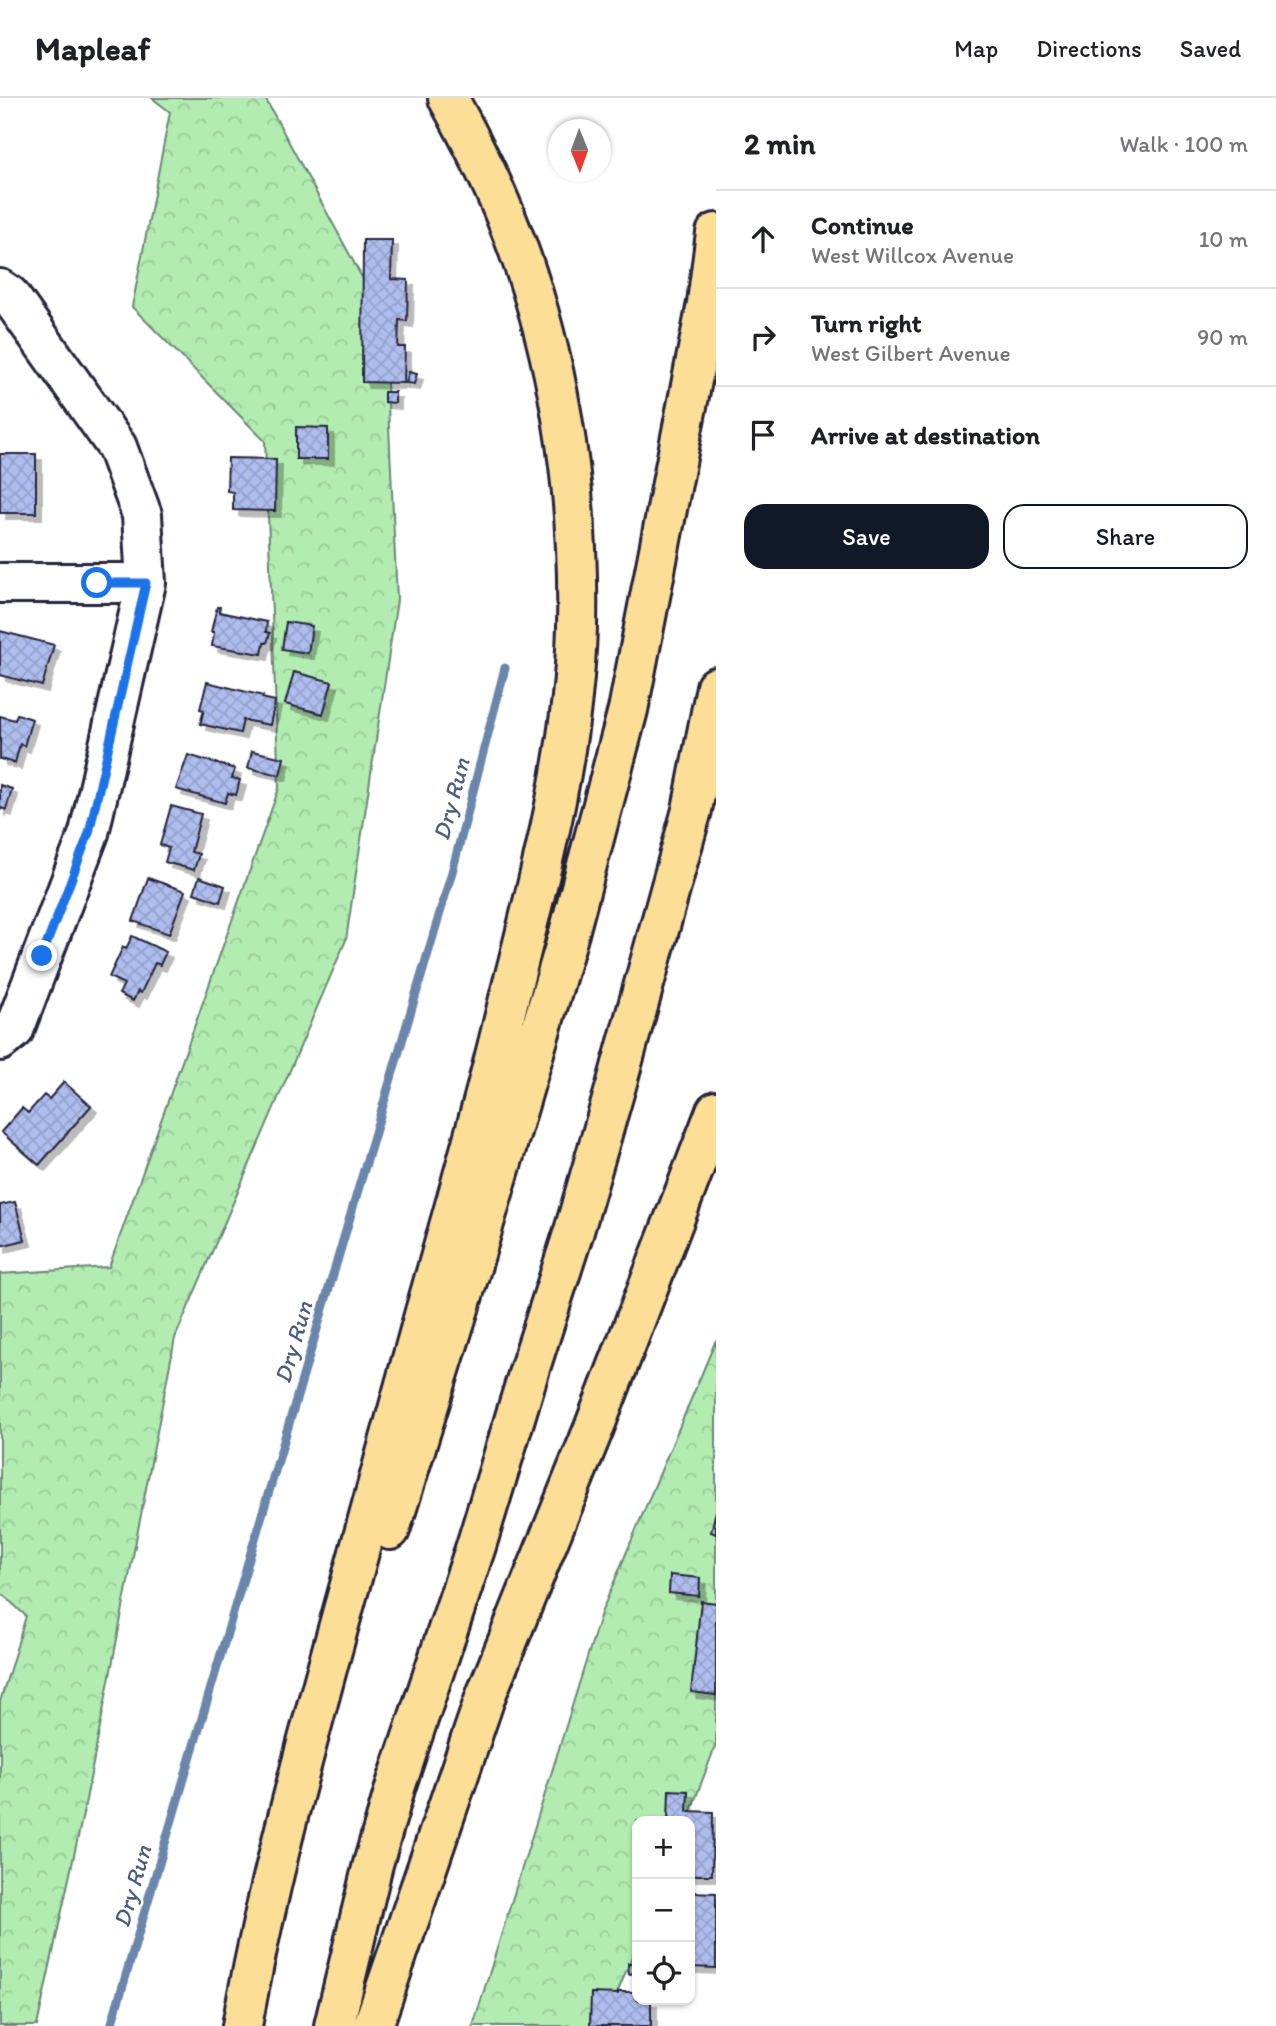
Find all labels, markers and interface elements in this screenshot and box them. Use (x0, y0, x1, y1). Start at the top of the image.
text: Mapleaf (35, 29, 150, 68)
text: Map (954, 34, 998, 63)
text: Directions (1036, 34, 1142, 63)
text: Saved (1180, 34, 1241, 63)
north arrow (548, 119, 611, 182)
text: 2 min (744, 125, 815, 162)
text: Walk · 100 m (1120, 130, 1248, 158)
text: Continue (811, 209, 914, 241)
icon: ahead (744, 220, 782, 258)
text: 10 m (1199, 225, 1248, 253)
text: West Willcox Avenue (811, 241, 1014, 269)
text: Turn right (811, 307, 922, 339)
icon: right (744, 318, 782, 356)
text: 90 m (1197, 323, 1248, 351)
text: West Gilbert Avenue (811, 339, 1011, 367)
icon: arrive (744, 416, 782, 454)
text: Arrive at destination (811, 419, 1040, 451)
button: Save (744, 504, 989, 569)
button: Share (1003, 504, 1248, 569)
route start (81, 567, 112, 598)
water label: Dry Run (426, 754, 476, 843)
route end (26, 940, 57, 971)
water label: Dry Run (268, 1297, 319, 1386)
map controls (632, 1816, 695, 2005)
button: + (632, 1816, 695, 1879)
water label: Dry Run (107, 1841, 158, 1930)
button: − (632, 1879, 695, 1942)
button: locate (632, 1942, 695, 2005)

